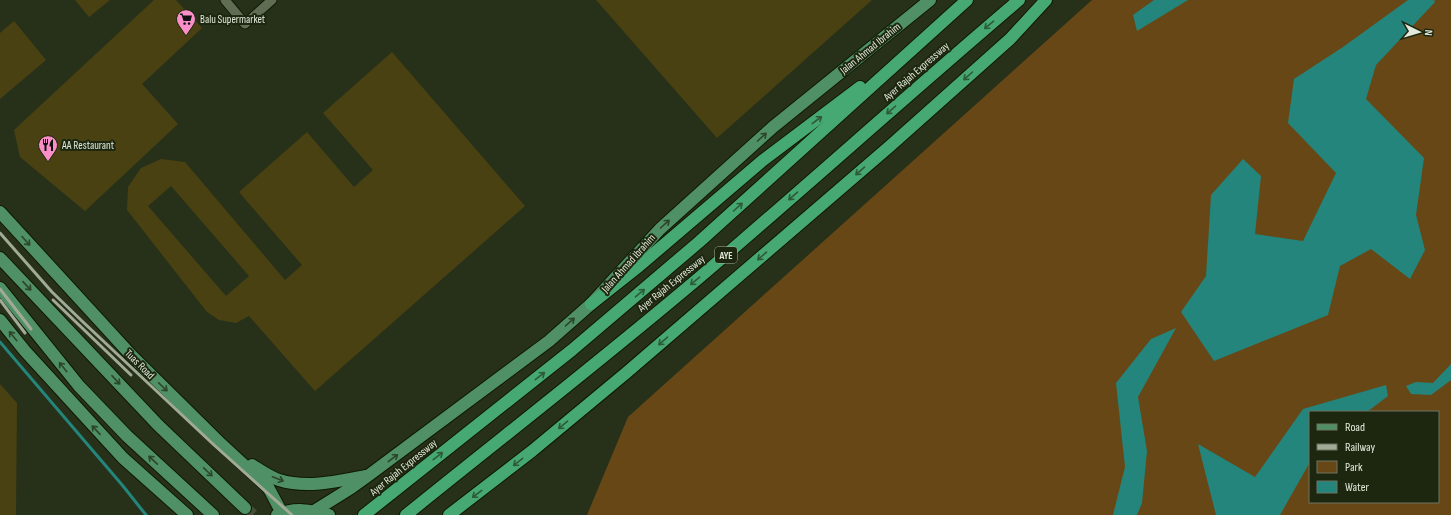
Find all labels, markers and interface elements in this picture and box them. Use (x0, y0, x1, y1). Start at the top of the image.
supermarket icon: Balu Supermarket (175, 8, 197, 36)
north arrow (1399, 12, 1439, 52)
place label: Balu Supermarket (200, 13, 266, 26)
street label: Jalan Ahmad Ibrahim (837, 20, 903, 77)
one-way arrow (984, 21, 995, 30)
text: N (1422, 29, 1435, 36)
street label: Ayer Rajah Expressway (880, 39, 952, 104)
one-way arrow (963, 72, 973, 81)
one-way arrow (886, 105, 896, 115)
one-way arrow (811, 115, 822, 124)
one-way arrow (757, 132, 767, 142)
restaurant icon: AA Restaurant (37, 134, 59, 162)
place label: AA Restaurant (61, 139, 115, 152)
one-way arrow (855, 167, 865, 176)
one-way arrow (788, 191, 798, 200)
one-way arrow (733, 202, 743, 212)
one-way arrow (660, 219, 671, 228)
street label: Jalan Ahmad Ibrahim (598, 231, 658, 296)
one-way arrow (22, 236, 31, 246)
road number: AYE (715, 247, 737, 263)
street label: Ayer Rajah Expressway (634, 252, 708, 315)
one-way arrow (756, 252, 767, 261)
one-way arrow (689, 276, 700, 285)
one-way arrow (22, 281, 31, 291)
one-way arrow (635, 288, 645, 297)
one-way arrow (565, 318, 575, 327)
one-way arrow (8, 330, 17, 341)
one-way arrow (658, 336, 668, 345)
street label: Tuas Road (122, 347, 157, 382)
one-way arrow (59, 361, 68, 372)
one-way arrow (534, 371, 545, 380)
one-way arrow (111, 375, 121, 385)
one-way arrow (158, 382, 168, 391)
legend (1309, 411, 1439, 503)
one-way arrow (558, 420, 569, 429)
text: Road (1345, 420, 1365, 435)
one-way arrow (92, 425, 101, 435)
street label: Ayer Rajah Expressway (366, 436, 440, 499)
text: Railway (1345, 440, 1376, 455)
one-way arrow (432, 452, 443, 460)
one-way arrow (387, 453, 398, 462)
one-way arrow (148, 455, 158, 465)
one-way arrow (513, 457, 524, 466)
text: Park (1345, 460, 1363, 475)
one-way arrow (203, 467, 213, 477)
one-way arrow (271, 475, 283, 483)
text: Water (1345, 480, 1369, 495)
one-way arrow (471, 489, 482, 498)

